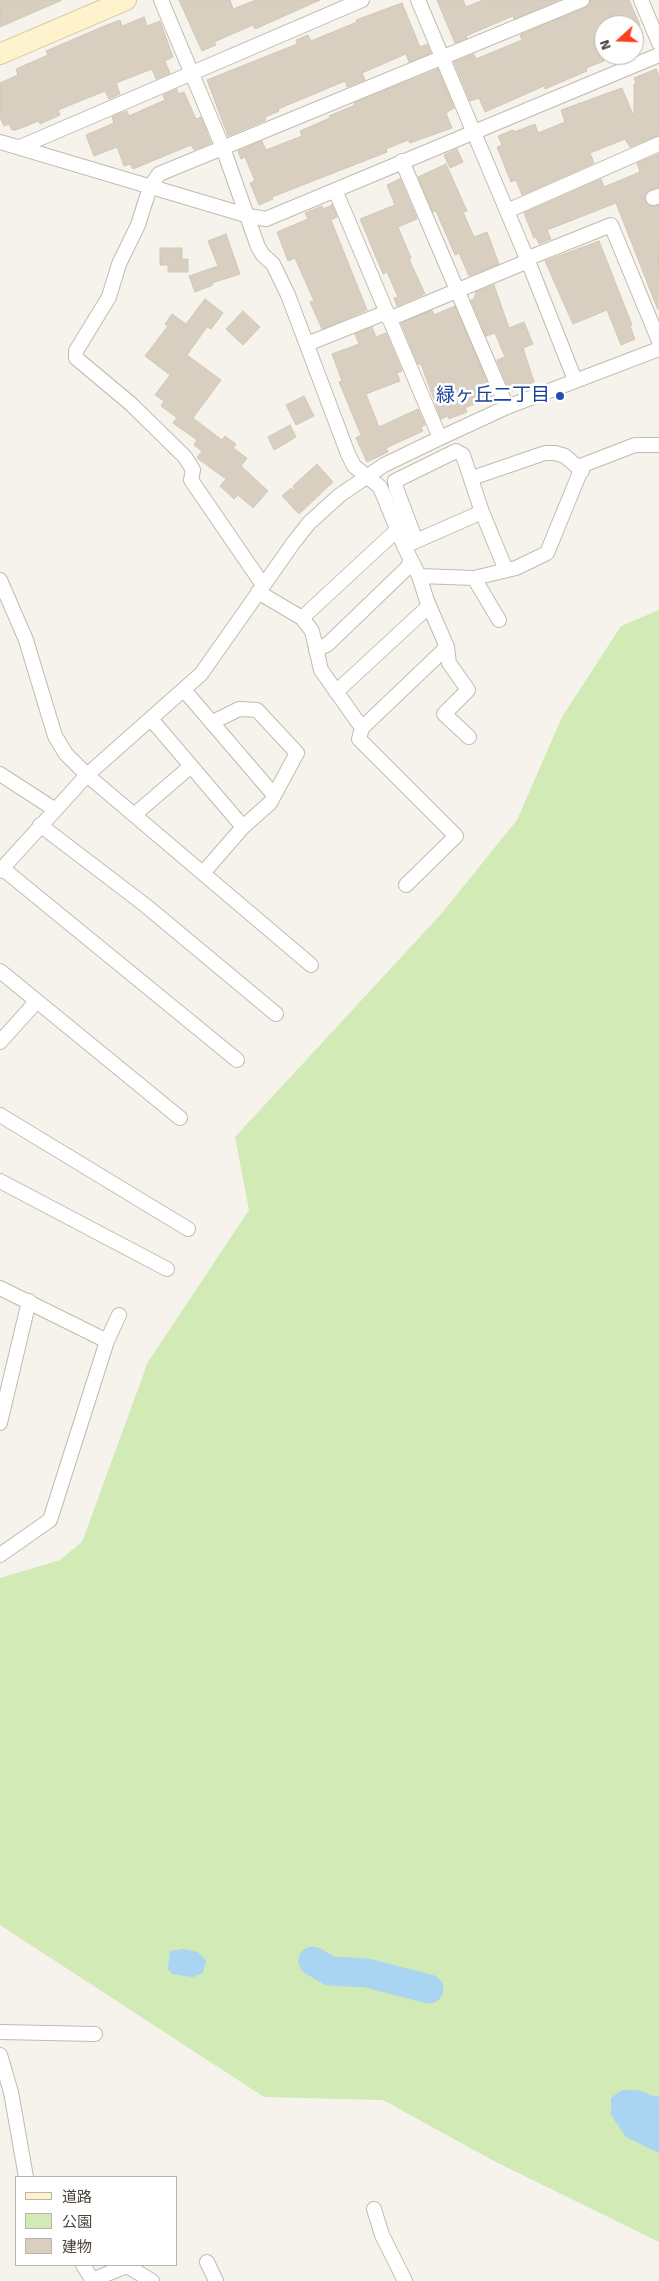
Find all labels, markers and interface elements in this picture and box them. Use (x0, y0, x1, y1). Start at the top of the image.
north arrow (594, 15, 644, 65)
text: N (596, 37, 615, 52)
place label: 緑ヶ丘二丁目 (436, 385, 550, 407)
marker: 緑ヶ丘二丁目 (554, 390, 566, 402)
legend (15, 2176, 178, 2266)
text: 道路 (62, 2188, 92, 2206)
text: 公園 (62, 2213, 92, 2231)
text: 建物 (62, 2238, 92, 2256)

